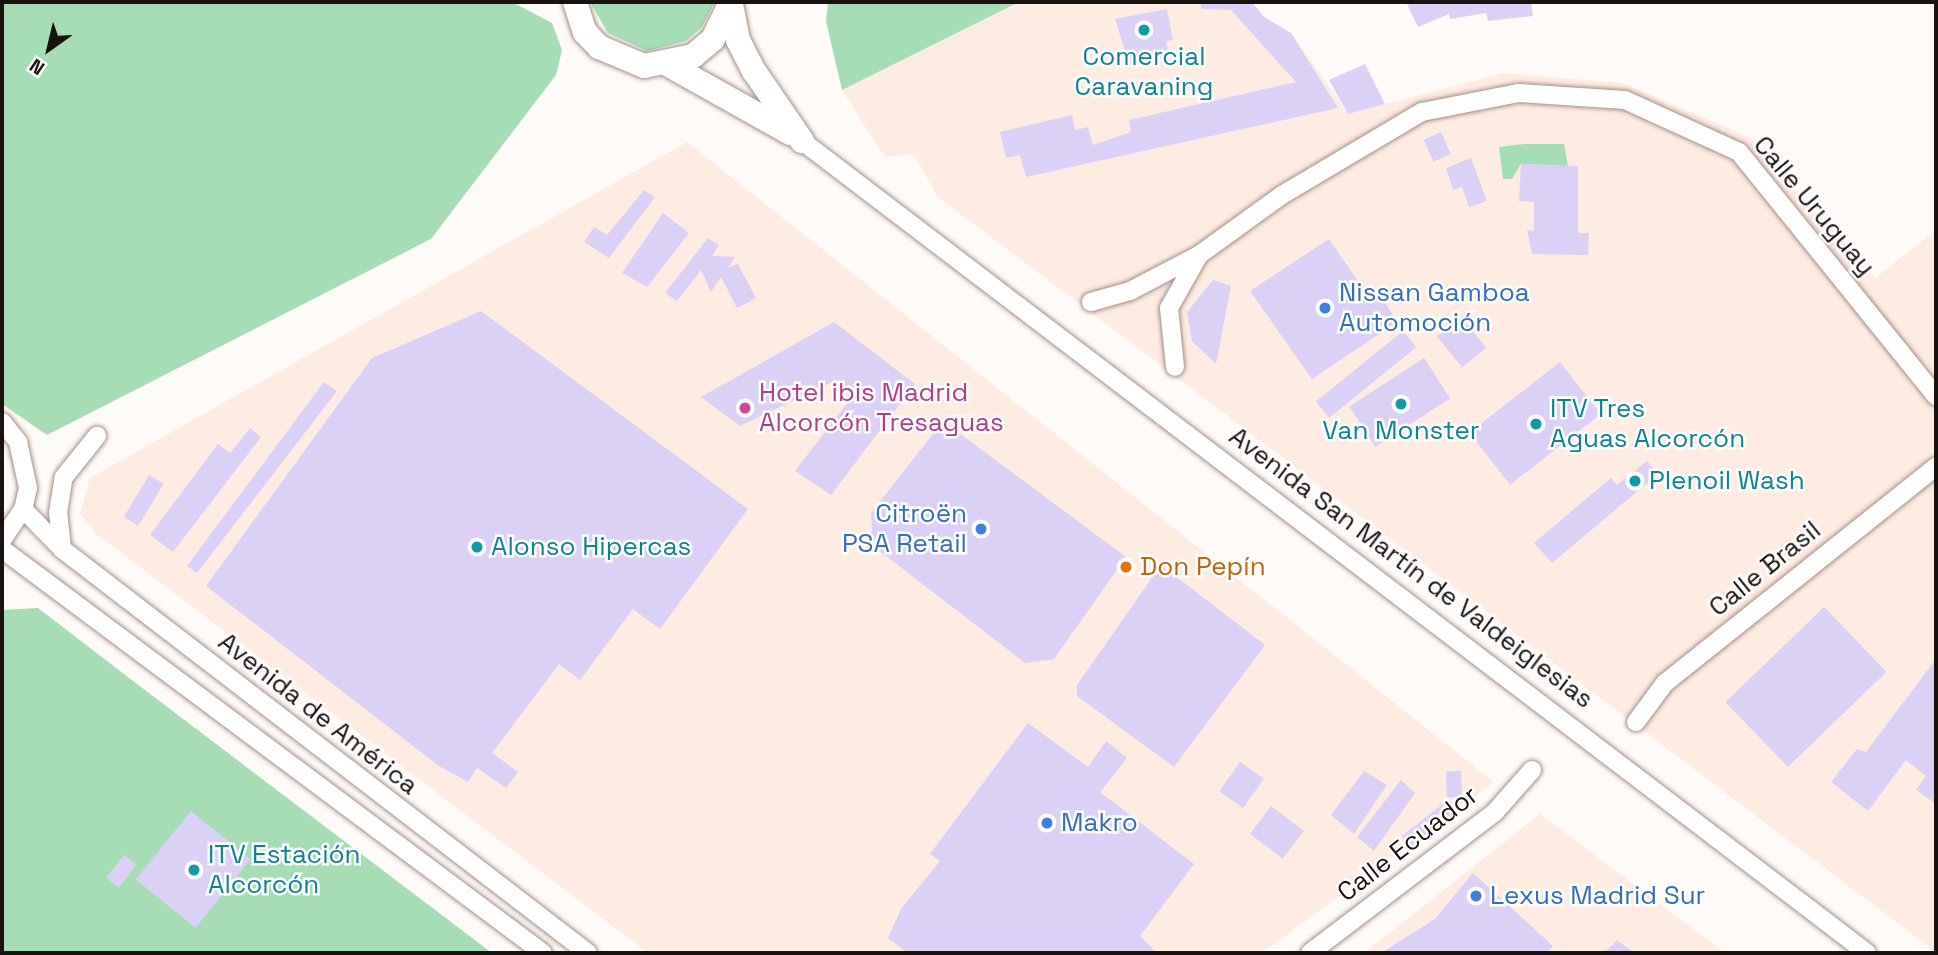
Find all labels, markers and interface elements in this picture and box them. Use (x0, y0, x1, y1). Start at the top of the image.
north arrow (14, 14, 84, 84)
marker: Comercial Caravaning (1136, 22, 1152, 38)
place label: Comercial Caravaning (1075, 41, 1213, 102)
text: N (25, 53, 49, 81)
street label: Calle Uruguay (1747, 130, 1881, 282)
place label: Nissan Gamboa Automoción (1339, 277, 1530, 338)
marker: Nissan Gamboa Automoción (1317, 300, 1333, 316)
place label: Hotel ibis Madrid Alcorcón Tresaguas (759, 377, 1004, 438)
place label: ITV Tres Aguas Alcorcón (1550, 393, 1745, 454)
marker: Van Monster (1393, 396, 1409, 412)
marker: Hotel ibis Madrid Alcorcón Tresaguas (737, 400, 753, 416)
place label: Van Monster (1322, 415, 1480, 447)
marker: ITV Tres Aguas Alcorcón (1528, 416, 1544, 432)
street label: Avenida San Martín de Valdeiglesias (1223, 421, 1599, 715)
place label: Plenoil Wash (1649, 465, 1805, 497)
marker: Plenoil Wash (1627, 473, 1643, 489)
place label: Citroën PSA Retail (842, 498, 967, 560)
street label: Calle Brasil (1703, 515, 1827, 623)
marker: Citroën PSA Retail (973, 521, 989, 537)
place label: Alonso Hipercas (491, 531, 691, 563)
marker: Alonso Hipercas (469, 539, 485, 555)
place label: Don Pepín (1140, 551, 1266, 583)
marker: Don Pepín (1118, 559, 1134, 575)
street label: Avenida de América (212, 626, 424, 802)
street label: Calle Ecuador (1332, 779, 1484, 909)
place label: Makro (1061, 807, 1138, 839)
marker: Makro (1039, 815, 1055, 831)
place label: ITV Estación Alcorcón (208, 839, 361, 900)
marker: ITV Estación Alcorcón (186, 862, 202, 878)
place label: Lexus Madrid Sur (1490, 880, 1705, 912)
marker: Lexus Madrid Sur (1468, 888, 1484, 904)

